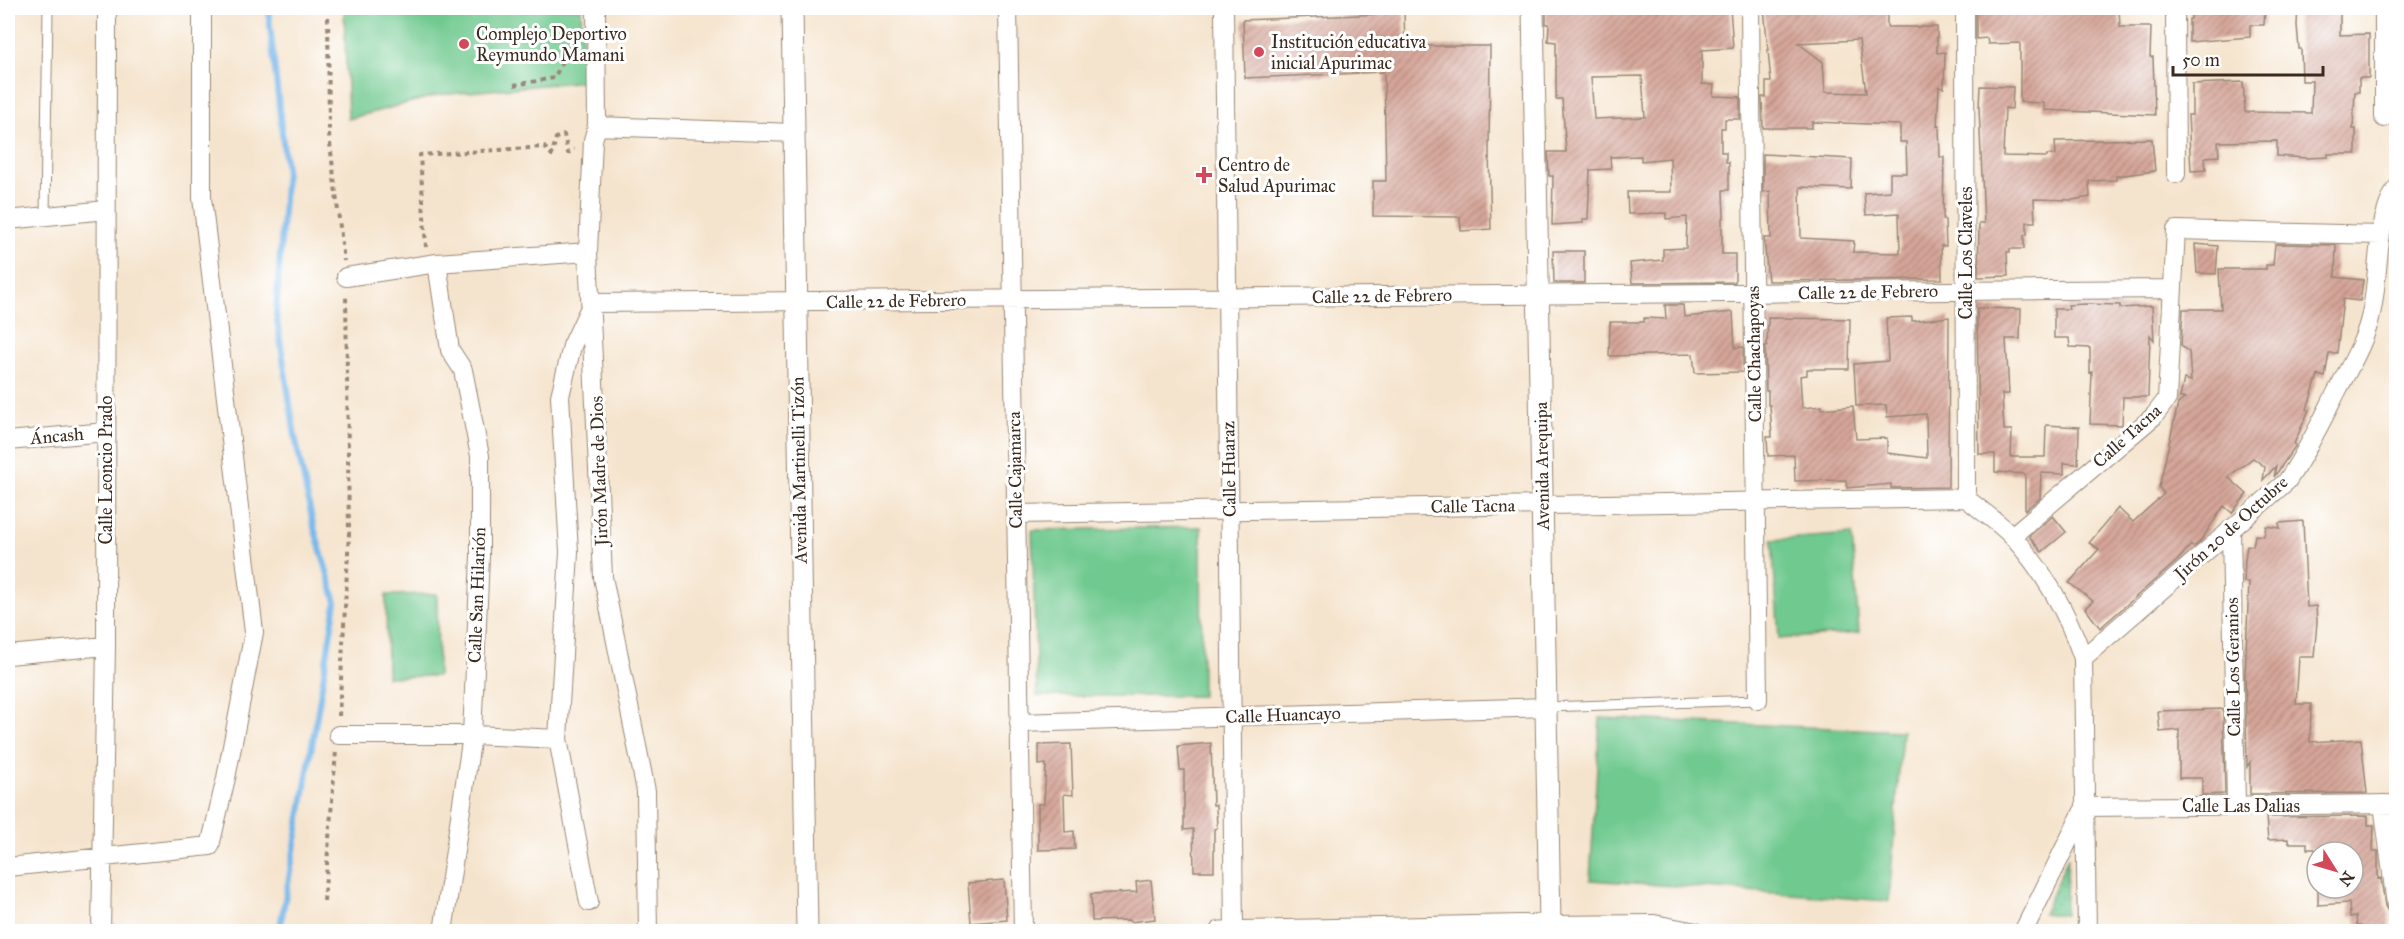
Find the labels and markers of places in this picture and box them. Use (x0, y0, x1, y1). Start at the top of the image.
place label: Complejo Deportivo Reymundo Mamani (476, 23, 627, 66)
place label: Institución educativa inicial Apurimac (1271, 31, 1427, 74)
marker: Complejo Deportivo Reymundo Mamani (457, 37, 471, 51)
marker: Institución educativa inicial Apurimac (1252, 45, 1266, 59)
place label: Centro de Salud Apurimac (1218, 154, 1336, 197)
marker: Centro de Salud Apurimac (1195, 166, 1213, 184)

